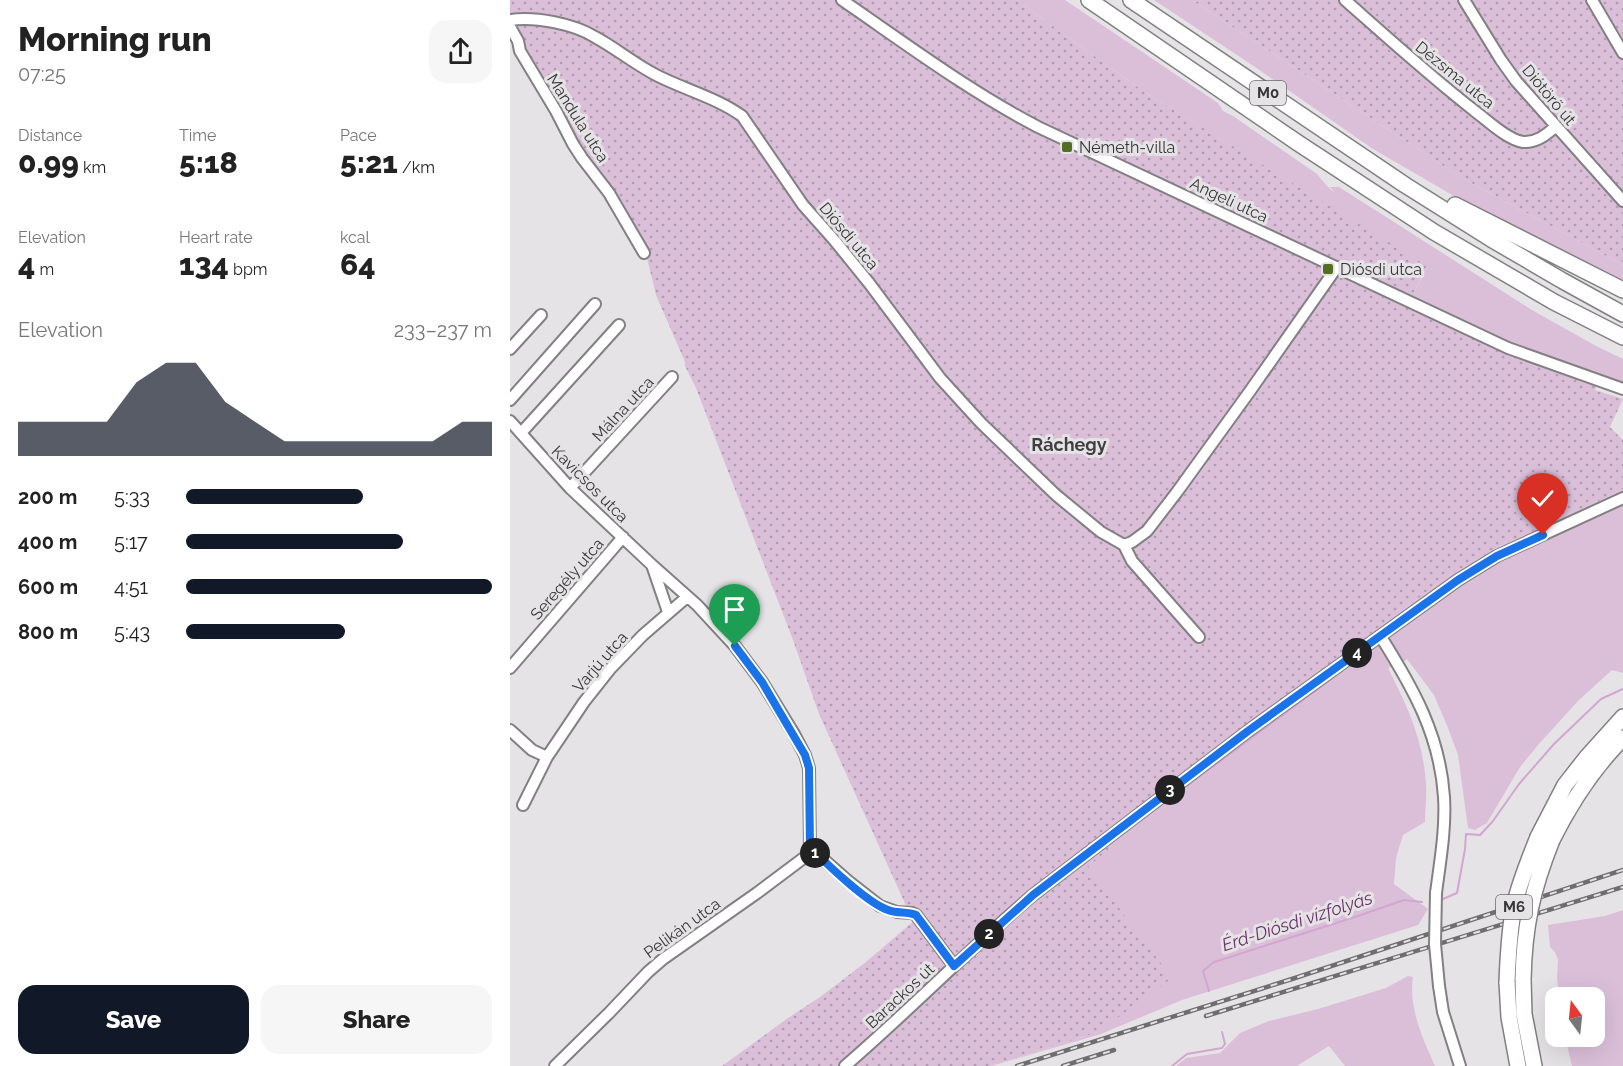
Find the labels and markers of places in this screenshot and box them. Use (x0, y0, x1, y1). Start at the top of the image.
place label: Németh-villa (1079, 138, 1175, 157)
marker: Németh-villa (1060, 140, 1074, 154)
place label: Diósdi utca (1340, 260, 1422, 279)
marker: Diósdi utca (1321, 262, 1335, 276)
pin (1517, 473, 1568, 535)
pin (709, 584, 760, 646)
pin: 4 (1342, 638, 1372, 668)
pin: 3 (1155, 775, 1185, 805)
pin: 1 (800, 838, 830, 868)
pin: 2 (974, 919, 1004, 949)

